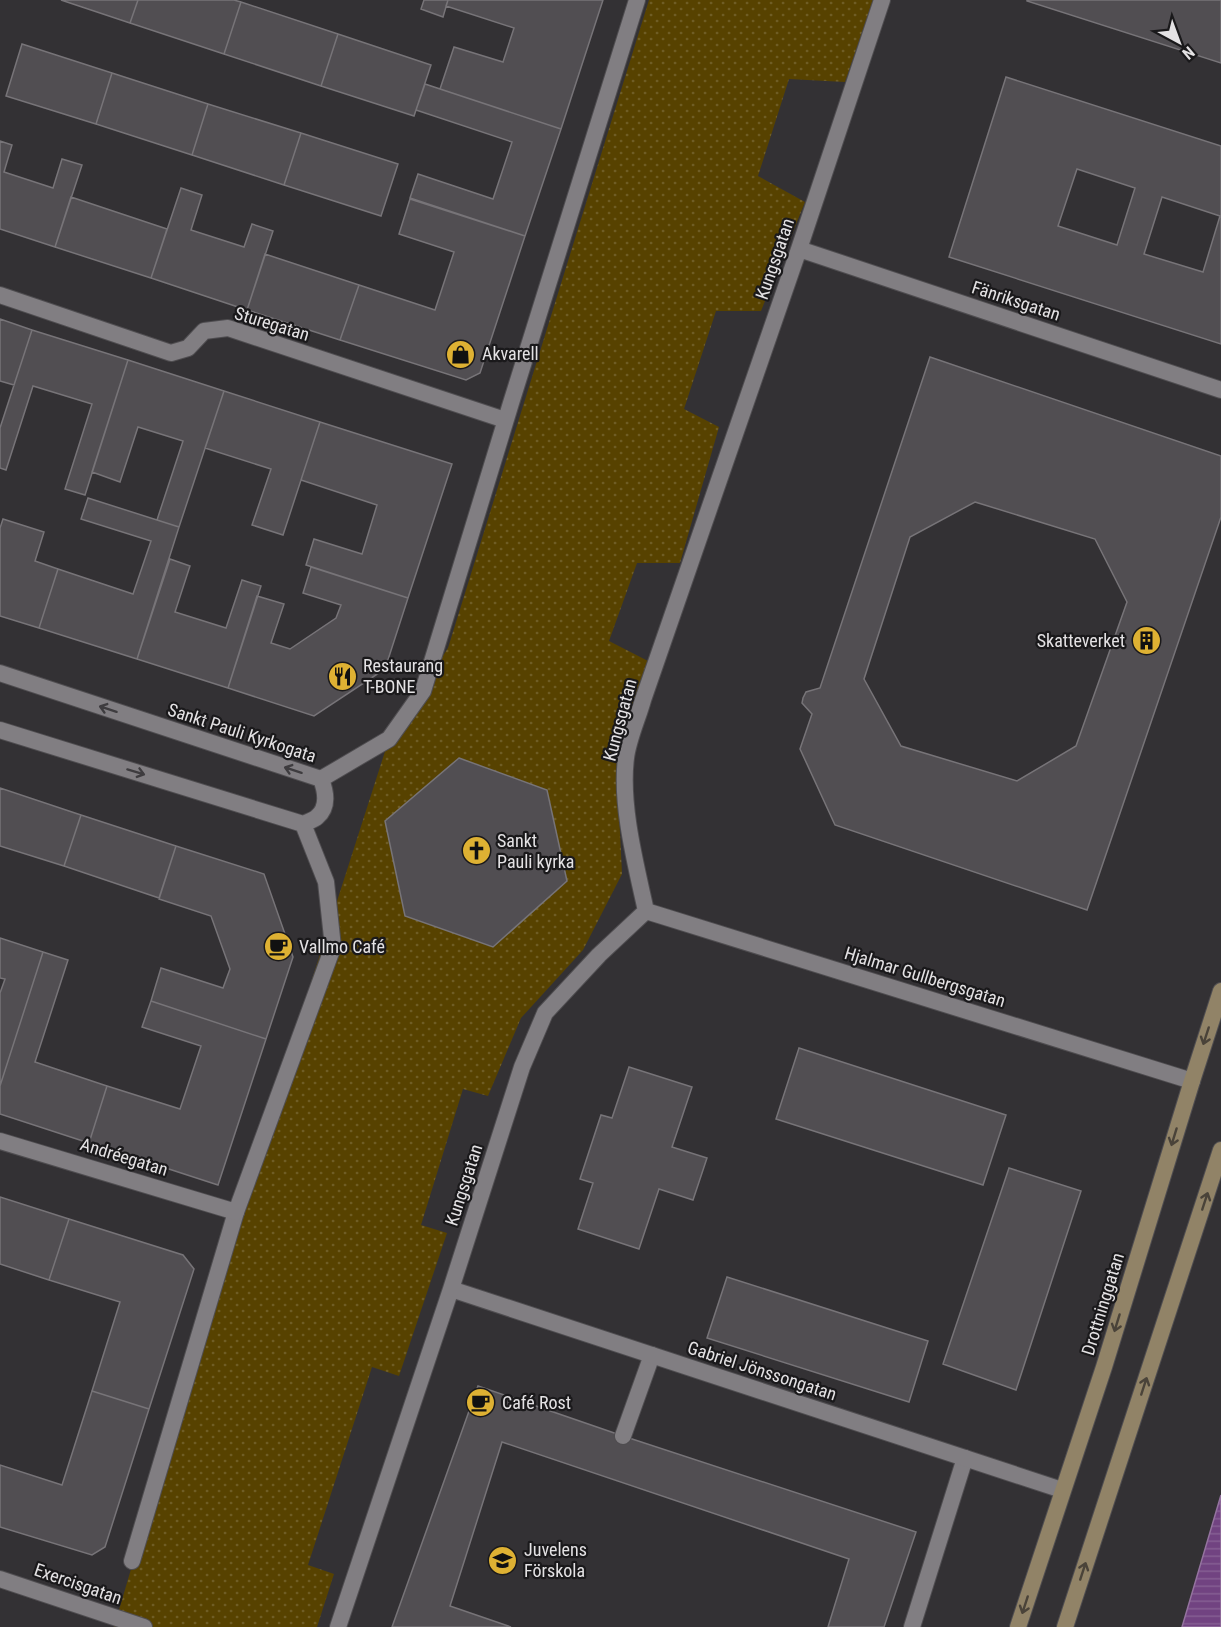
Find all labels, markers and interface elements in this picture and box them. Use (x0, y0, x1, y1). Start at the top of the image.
north arrow (1149, 12, 1209, 72)
text: N (1179, 43, 1198, 63)
street label: Kungsgatan (751, 216, 798, 302)
street label: Fänriksgatan (969, 276, 1063, 325)
street label: Sturegatan (232, 302, 312, 345)
shop icon: Akvarell (445, 338, 477, 370)
place label: Akvarell (482, 343, 539, 364)
building icon: Skatteverket (1130, 625, 1162, 657)
place label: Skatteverket (1037, 630, 1125, 651)
place label: Restaurang T-BONE (363, 655, 443, 697)
restaurant icon: Restaurang T-BONE (326, 660, 358, 692)
street label: Kungsgatan (598, 676, 641, 763)
street label: Sankt Pauli Kyrkogata (165, 699, 319, 766)
one-way arrow (99, 703, 118, 714)
one-way arrow (284, 764, 303, 775)
one-way arrow (126, 767, 145, 778)
place label: Sankt Pauli kyrka (497, 830, 574, 872)
church icon: Sankt Pauli kyrka (460, 835, 492, 867)
cafe icon: Vallmo Café (262, 931, 294, 963)
place label: Vallmo Café (299, 936, 385, 957)
street label: Hjalmar Gullbergsgatan (842, 942, 1008, 1011)
one-way arrow (1200, 1026, 1211, 1045)
one-way arrow (1168, 1127, 1179, 1146)
street label: Andréegatan (78, 1133, 170, 1180)
street label: Kungsgatan (441, 1142, 487, 1228)
one-way arrow (1200, 1192, 1211, 1211)
street label: Drottninggatan (1077, 1250, 1128, 1358)
one-way arrow (1111, 1313, 1122, 1332)
street label: Gabriel Jönssongatan (685, 1337, 839, 1404)
one-way arrow (1139, 1377, 1150, 1396)
cafe icon: Café Rost (465, 1387, 497, 1419)
place label: Café Rost (502, 1392, 571, 1413)
place label: Juvelens Förskola (524, 1539, 587, 1581)
school or university icon: Juvelens Förskola (487, 1544, 519, 1576)
street label: Exercisgatan (32, 1559, 125, 1608)
one-way arrow (1079, 1562, 1090, 1581)
one-way arrow (1018, 1595, 1029, 1614)

